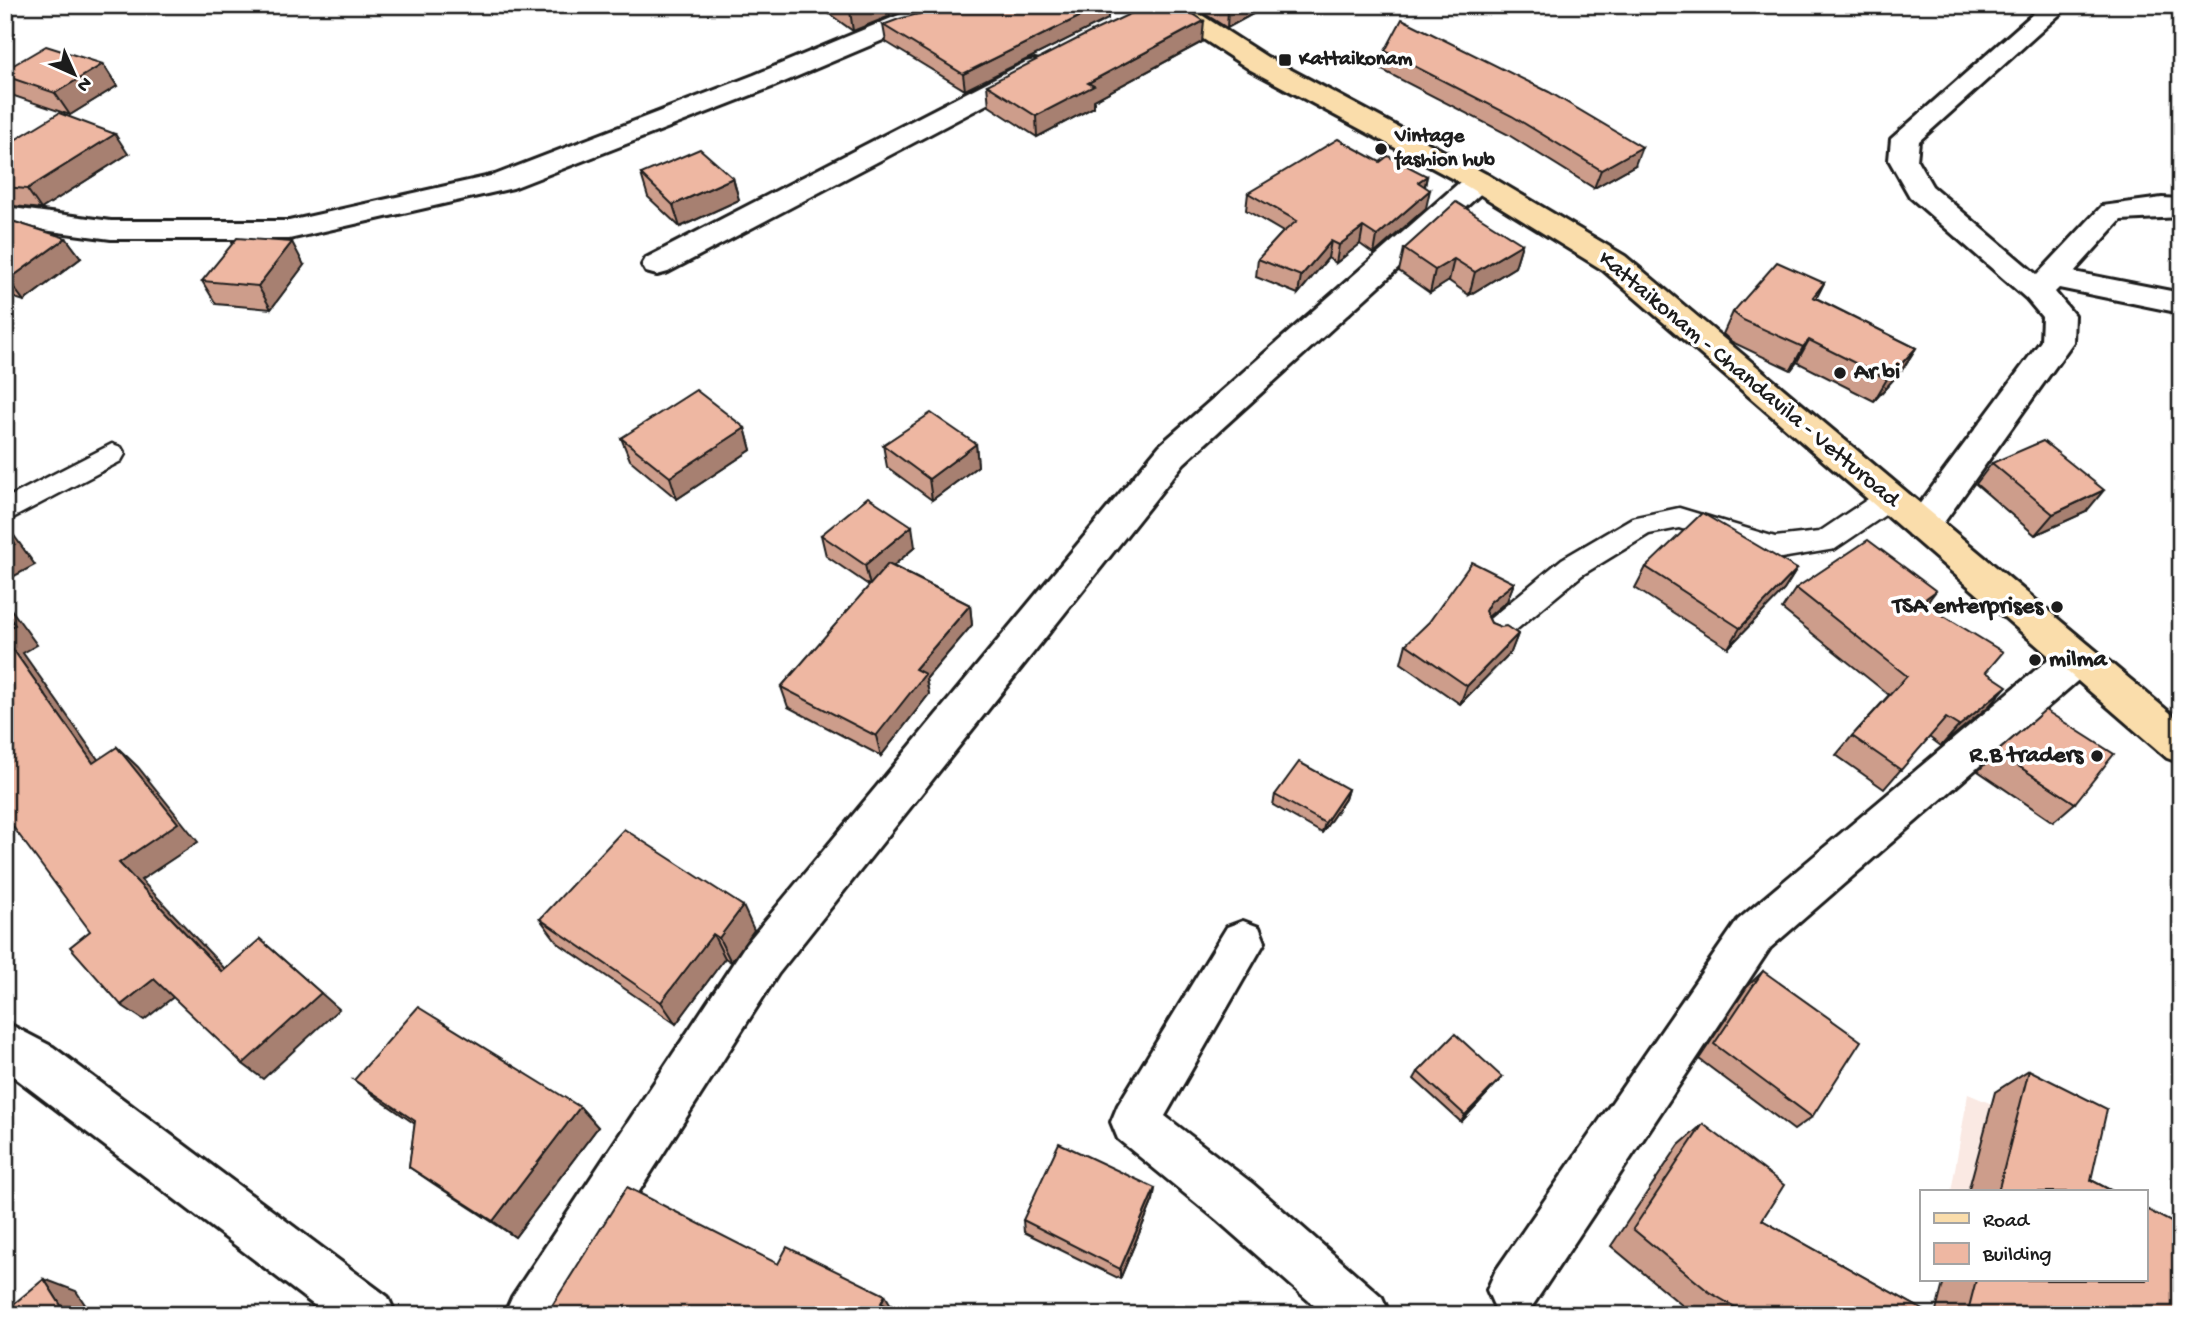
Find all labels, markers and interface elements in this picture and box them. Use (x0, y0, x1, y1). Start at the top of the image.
north arrow (38, 38, 108, 108)
place label: Kattaikonam (1298, 48, 1412, 73)
marker: Kattaikonam (1277, 52, 1293, 68)
text: N (71, 71, 96, 96)
place label: Vintage fashion hub (1394, 125, 1495, 174)
marker: Vintage fashion hub (1373, 141, 1389, 157)
street label: Kattaikonam - Chandavila - Vetturoad (1591, 245, 1906, 516)
place label: Ar bi (1853, 359, 1900, 388)
marker: Ar bi (1832, 365, 1848, 381)
place label: TSA enterprises (1891, 593, 2044, 622)
marker: TSA enterprises (2049, 599, 2065, 615)
place label: milma (2049, 646, 2109, 675)
marker: milma (2027, 652, 2043, 668)
place label: R.B traders (1969, 742, 2084, 771)
marker: R.B traders (2089, 748, 2105, 764)
legend (1920, 1190, 2148, 1282)
text: Road (1983, 1210, 2031, 1235)
text: Building (1982, 1244, 2052, 1269)

